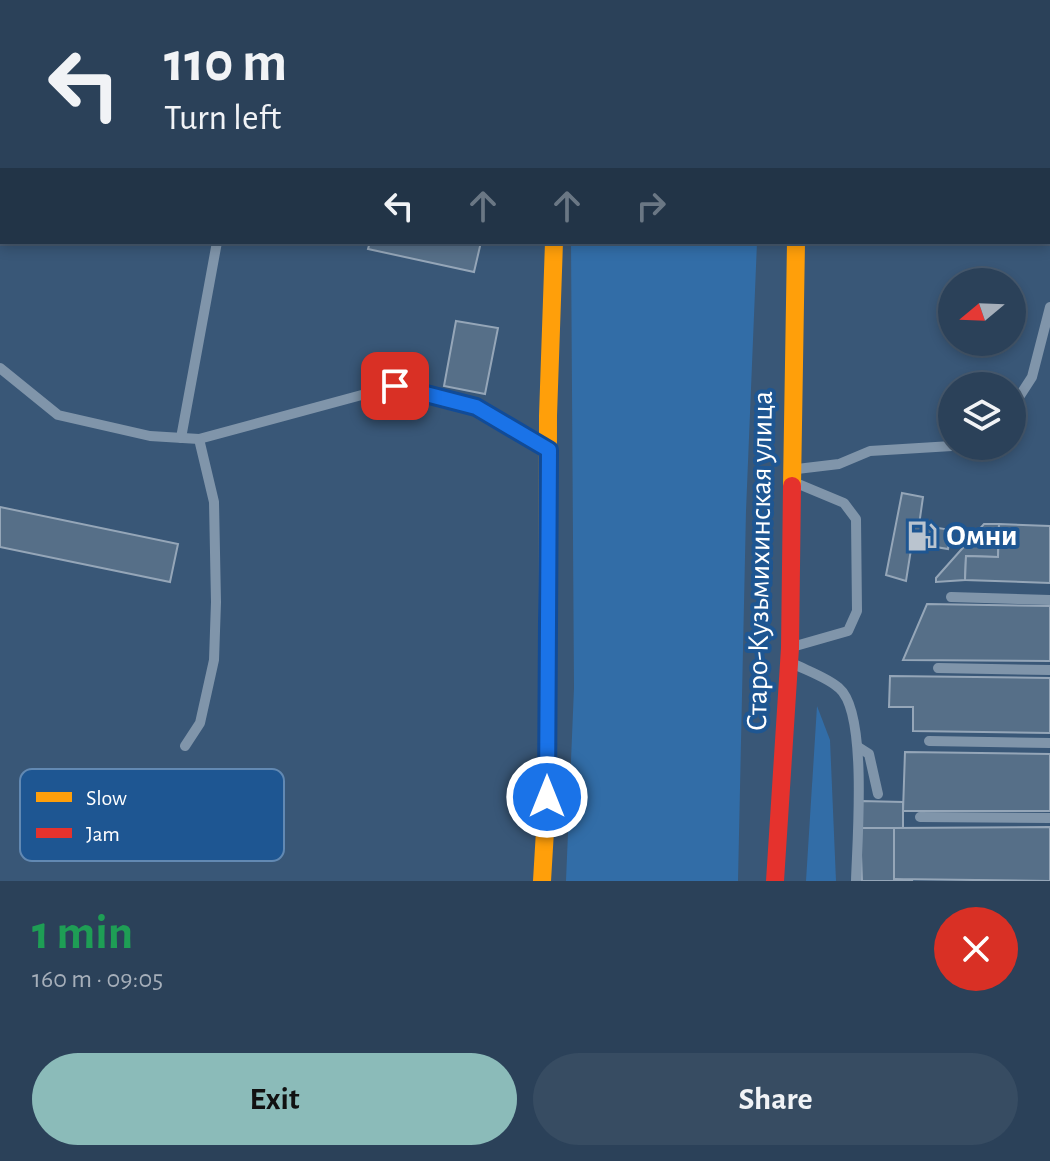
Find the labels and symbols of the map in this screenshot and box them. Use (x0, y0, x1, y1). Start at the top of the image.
north arrow (938, 268, 1026, 356)
pin (361, 352, 429, 420)
street label: Старо-Кузьмихинская улица (742, 391, 778, 731)
fuel station icon: Омни (905, 519, 939, 553)
place label: Омни (946, 521, 1018, 551)
position arrow (505, 755, 589, 839)
legend (20, 769, 284, 861)
text: Slow (86, 787, 127, 809)
text: Jam (86, 823, 120, 845)

